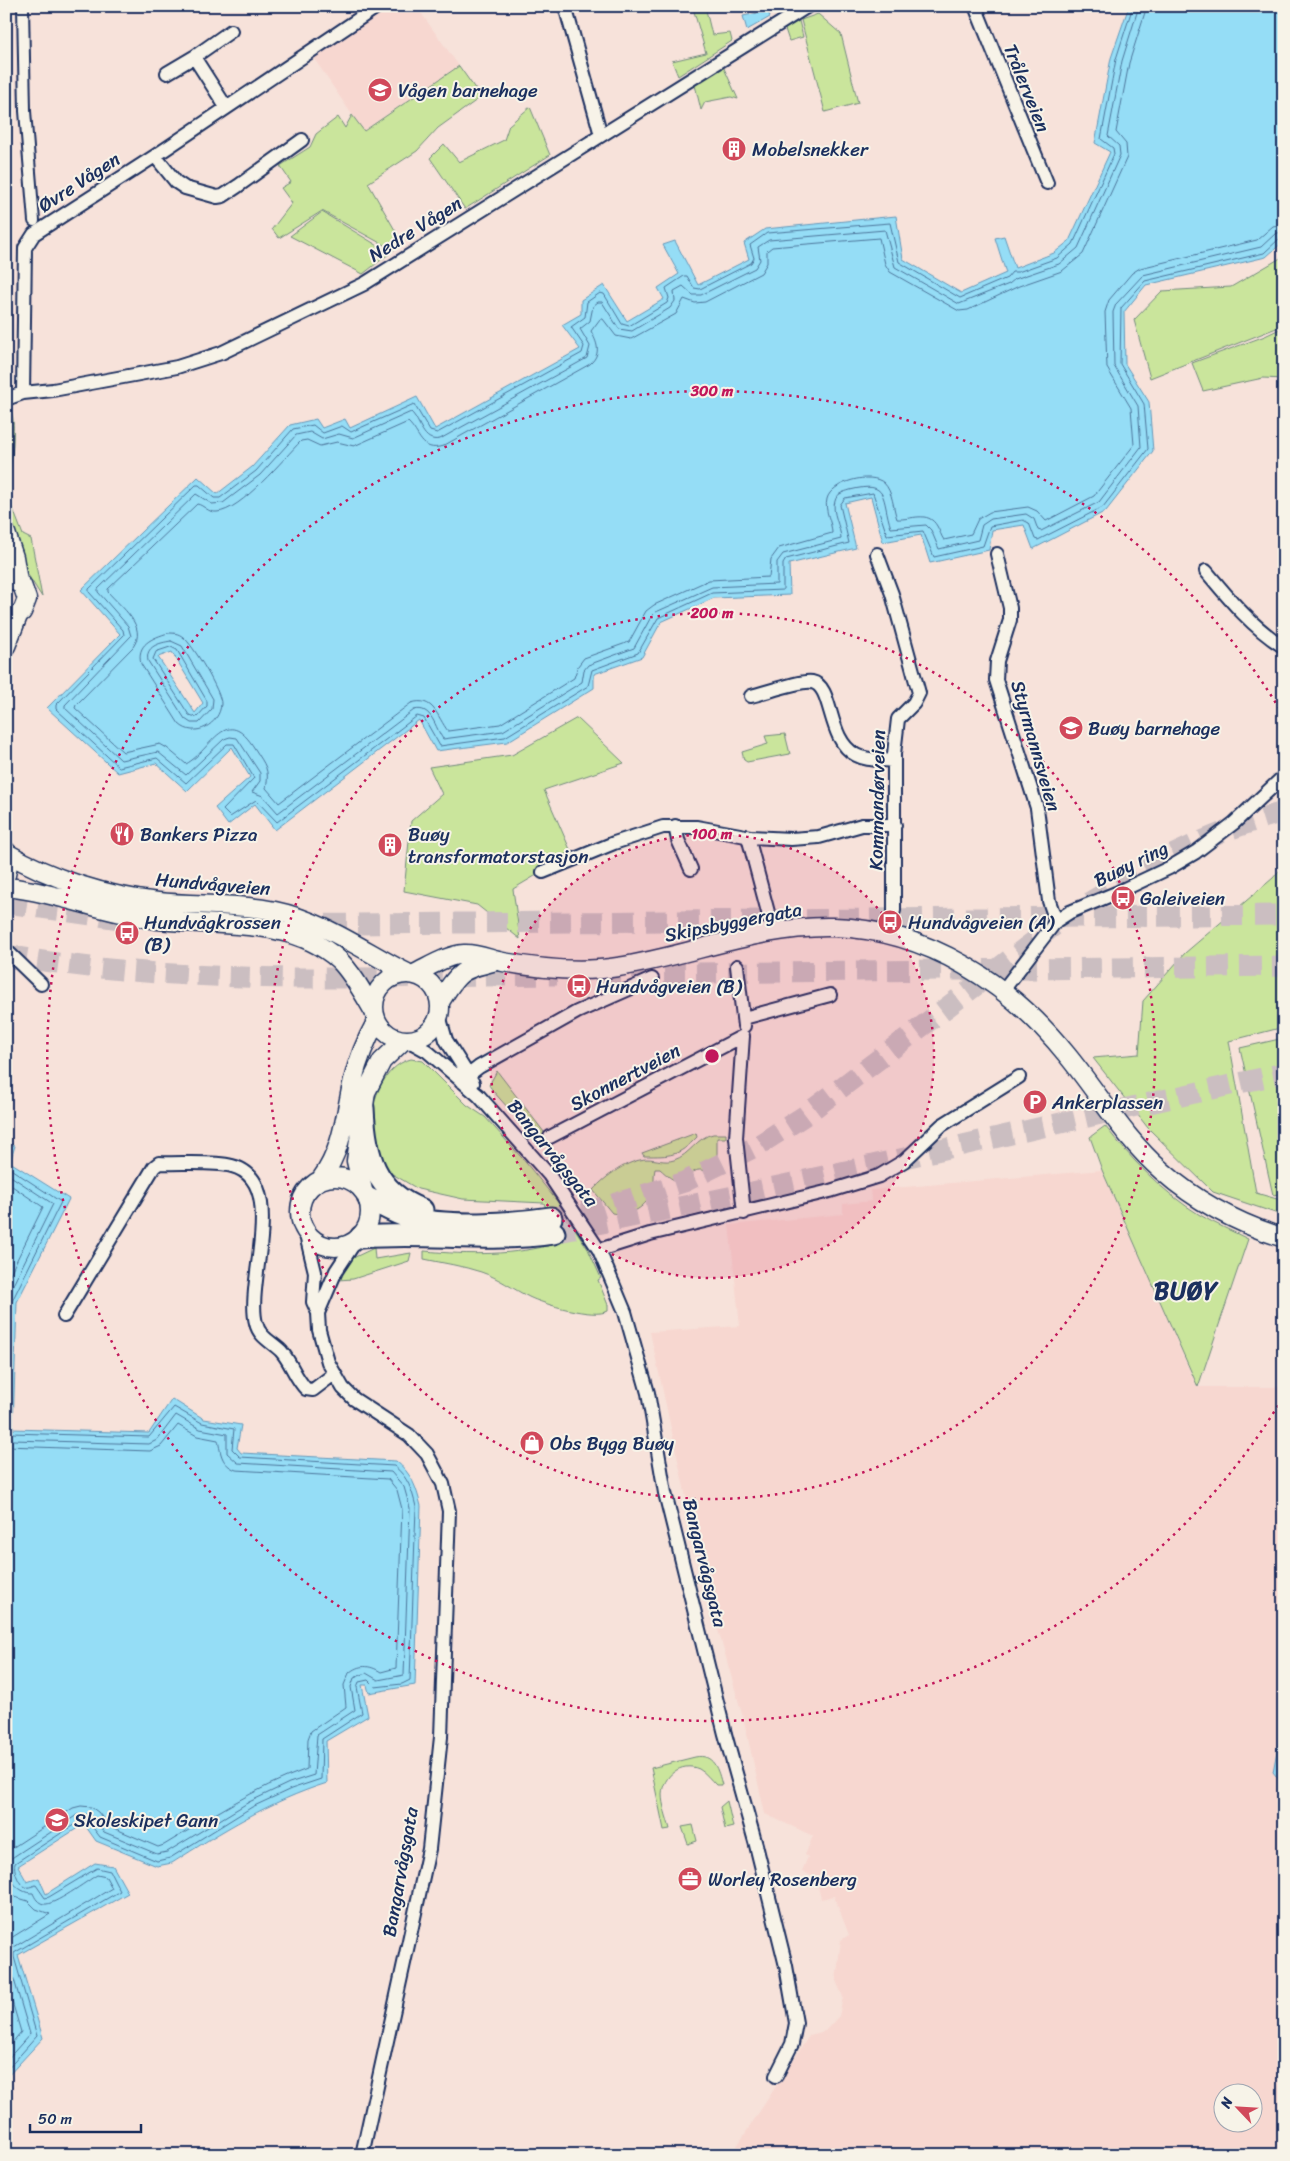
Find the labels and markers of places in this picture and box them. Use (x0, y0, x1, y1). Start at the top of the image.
place label: Vågen barnehage (398, 74, 538, 107)
school or university icon: Vågen barnehage (367, 77, 393, 103)
place label: Mobelsnekker (752, 133, 869, 166)
building icon: Mobelsnekker (721, 136, 747, 162)
place label: Buøy barnehage (1088, 712, 1221, 745)
school or university icon: Buøy barnehage (1058, 715, 1084, 741)
place label: Bankers Pizza (140, 818, 258, 851)
place label: Buøy transformatorstasjon (408, 818, 588, 873)
restaurant icon: Bankers Pizza (109, 821, 135, 847)
building icon: Buøy transformatorstasjon (377, 832, 403, 858)
place label: Galeiveien (1140, 882, 1225, 915)
bus stop icon: Galeiveien (1110, 885, 1136, 911)
place label: Hundvågkrossen (B) (144, 906, 281, 961)
place label: Hundvågveien (A) (908, 906, 1055, 939)
bus stop icon: Hundvågveien (A) (877, 909, 903, 935)
bus stop icon: Hundvågkrossen (B) (114, 920, 140, 946)
place label: Hundvågveien (B) (596, 970, 743, 1003)
bus stop icon: Hundvågveien (B) (566, 973, 592, 999)
centre of rings (703, 1047, 721, 1065)
place label: Ankerplassen (1051, 1086, 1163, 1119)
parking icon: Ankerplassen (1022, 1089, 1048, 1115)
place label: Obs Bygg Buøy (550, 1427, 674, 1460)
shop icon: Obs Bygg Buøy (519, 1430, 545, 1456)
place label: Skoleskipet Gann (74, 1804, 218, 1837)
school or university icon: Skoleskipet Gann (44, 1807, 70, 1833)
place label: Worley Rosenberg (708, 1863, 857, 1896)
office icon: Worley Rosenberg (677, 1866, 703, 1892)

